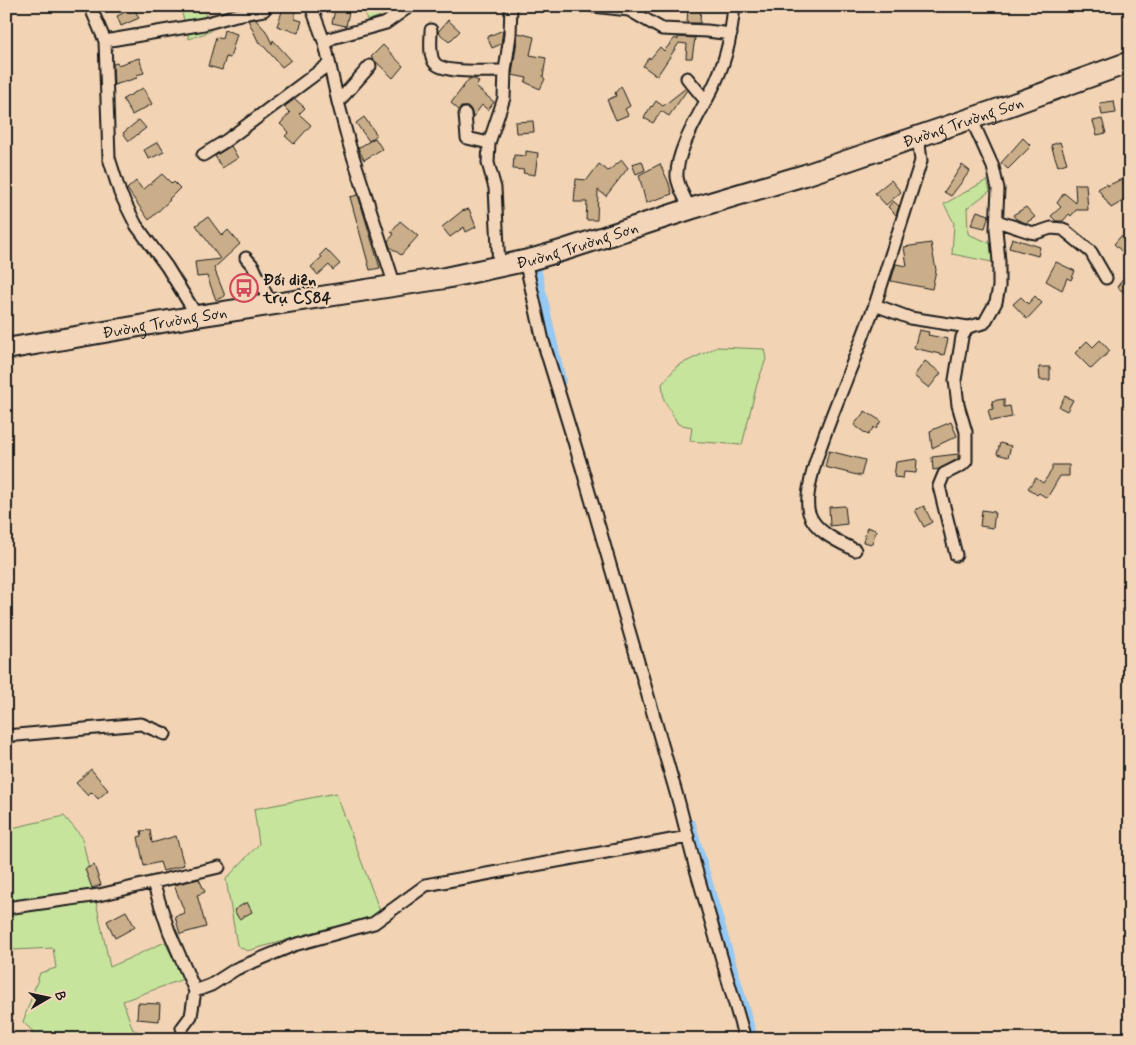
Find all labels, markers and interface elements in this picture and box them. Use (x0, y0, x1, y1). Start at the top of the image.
street label: Đường Trường Sơn (900, 92, 1026, 153)
street label: Đường Trường Sơn (515, 218, 641, 274)
place label: Đối diện trụ CS84 (262, 270, 332, 309)
bus stop icon: Đối diện trụ CS84 (229, 273, 259, 303)
street label: Đường Trường Sơn (101, 303, 229, 344)
north arrow (22, 972, 72, 1022)
text: B (50, 990, 69, 1002)

